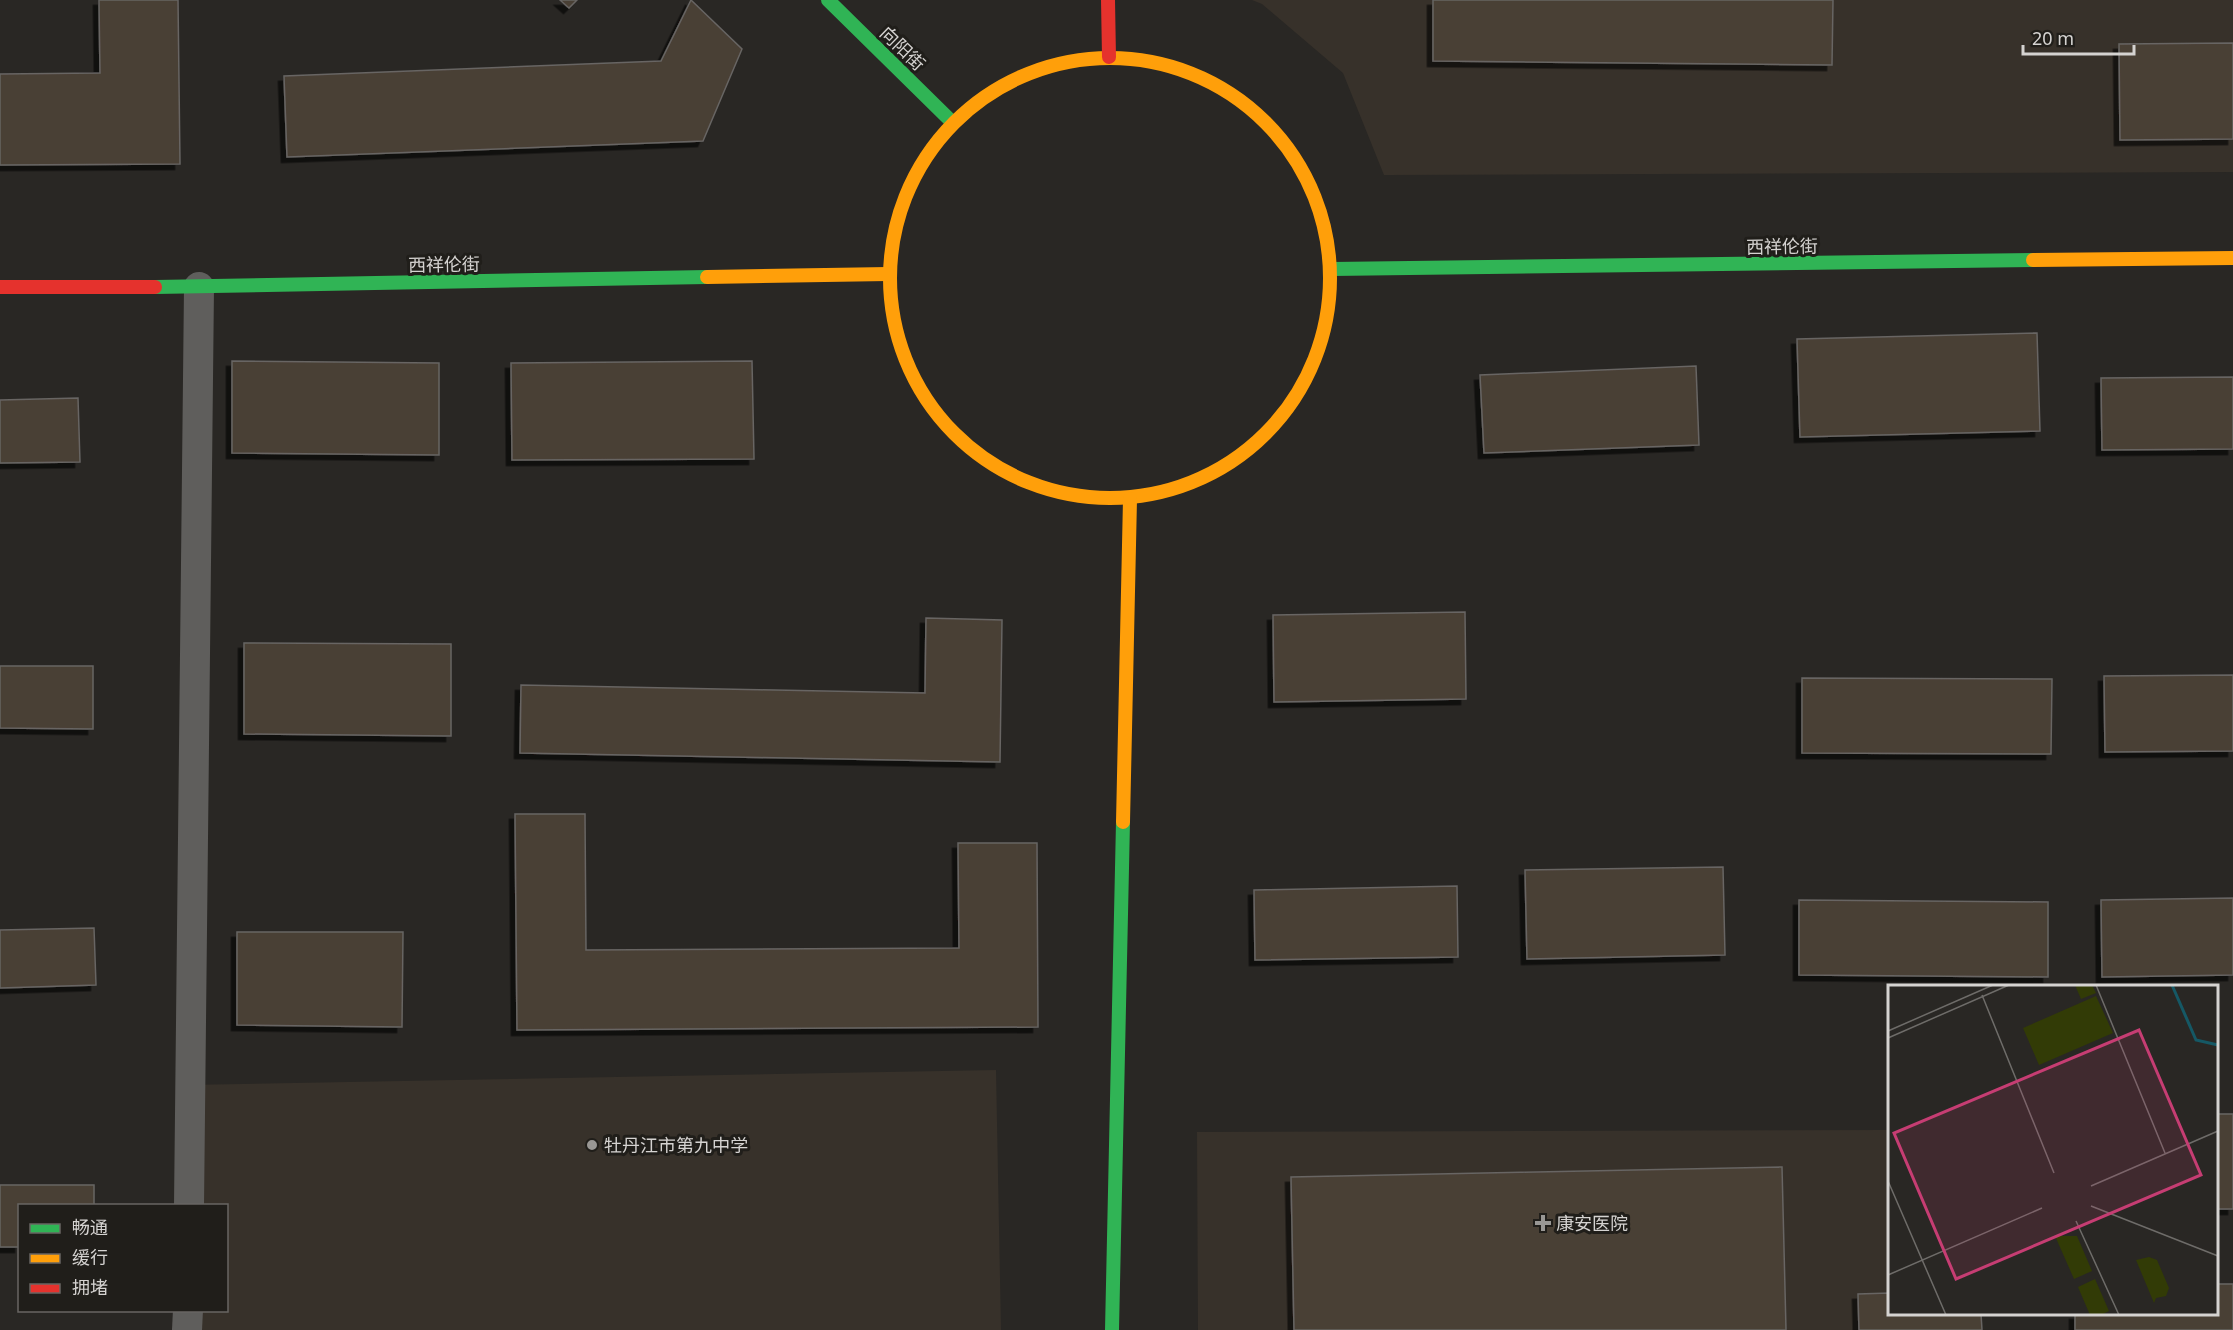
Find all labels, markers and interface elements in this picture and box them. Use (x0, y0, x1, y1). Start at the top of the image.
scale bar (2023, 18, 2134, 56)
street label: 向阳街 (875, 21, 931, 75)
text: 20 m (2032, 26, 2074, 50)
street label: 西祥伦街 (1746, 233, 1818, 259)
street label: 西祥伦街 (408, 251, 480, 277)
inset map (1888, 985, 2218, 1315)
place label: 牡丹江市第九中学 (604, 1133, 748, 1157)
marker: 牡丹江市第九中学 (585, 1138, 599, 1152)
legend (18, 1204, 228, 1312)
place label: 康安医院 (1556, 1211, 1628, 1235)
marker: 康安医院 (1534, 1214, 1552, 1232)
text: 畅通 (72, 1215, 108, 1239)
text: 缓行 (72, 1245, 108, 1269)
text: 拥堵 (72, 1275, 108, 1299)

